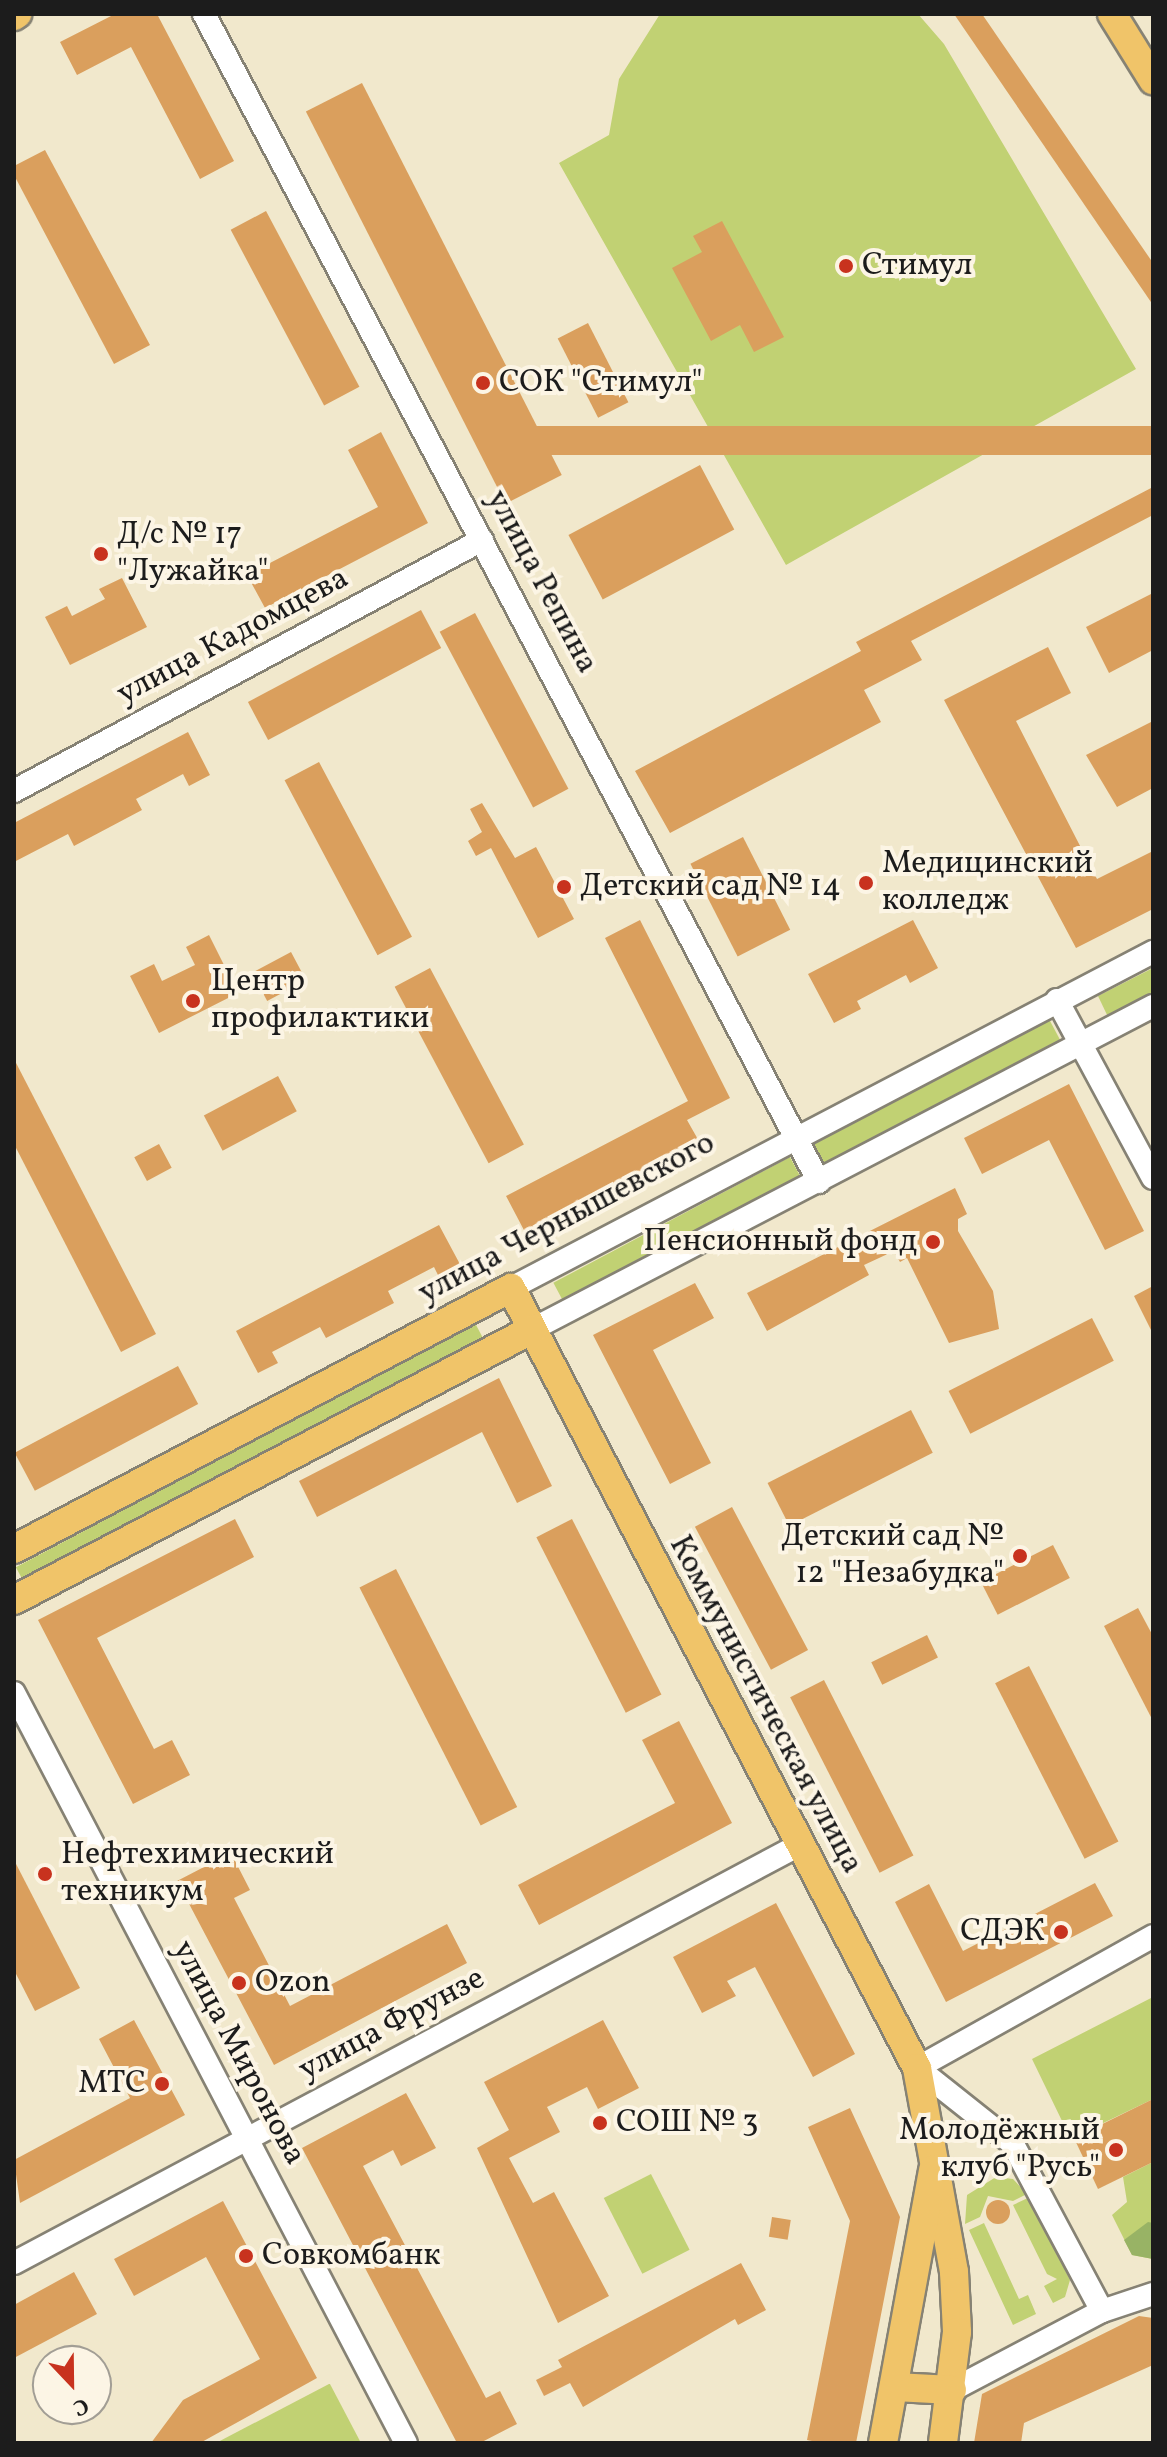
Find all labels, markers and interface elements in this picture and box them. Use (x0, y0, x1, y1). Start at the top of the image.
place label: Стимул (862, 247, 972, 285)
marker: Стимул (837, 257, 855, 275)
place label: СОК "Стимул" (499, 364, 702, 402)
marker: СОК "Стимул" (474, 374, 492, 392)
street label: улица Репина (477, 484, 605, 680)
place label: Д/с № 17 "Лужайка" (117, 517, 269, 592)
marker: Д/с № 17 "Лужайка" (92, 545, 110, 563)
street label: улица Кадомцева (111, 560, 355, 714)
place label: Медицинский колледж (882, 846, 1093, 921)
place label: Детский сад № 14 (580, 868, 841, 906)
marker: Медицинский колледж (857, 874, 875, 892)
marker: Детский сад № 14 (555, 878, 573, 896)
place label: Центр профилактики (211, 964, 429, 1039)
marker: Центр профилактики (182, 990, 204, 1012)
street label: улица Чернышевского (412, 1125, 722, 1313)
place label: Пенсионный фонд (643, 1223, 917, 1261)
marker: Пенсионный фонд (924, 1233, 942, 1251)
place label: Детский сад № 12 "Незабудка" (781, 1519, 1004, 1594)
street label: Коммунистическая улица (659, 1529, 871, 1881)
marker: Детский сад № 12 "Незабудка" (1011, 1547, 1029, 1565)
place label: Нефтехимический техникум (61, 1837, 334, 1912)
marker: Нефтехимический техникум (36, 1865, 54, 1883)
place label: СДЭК (960, 1913, 1045, 1951)
marker: СДЭК (1052, 1923, 1070, 1941)
street label: улица Миронова (163, 1934, 313, 2172)
street label: улица Фрунзе (292, 1960, 492, 2090)
place label: Ozon (255, 1964, 331, 2002)
marker: Ozon (230, 1974, 248, 1992)
place label: МТС (78, 2065, 146, 2103)
marker: МТС (153, 2075, 171, 2093)
place label: СОШ № 3 (616, 2104, 759, 2142)
place label: Молодёжный клуб "Русь" (899, 2113, 1100, 2188)
marker: СОШ № 3 (591, 2114, 609, 2132)
marker: Молодёжный клуб "Русь" (1107, 2141, 1125, 2159)
place label: Совкомбанк (262, 2237, 441, 2275)
marker: Совкомбанк (237, 2247, 255, 2265)
north arrow (32, 2345, 112, 2425)
text: С (68, 2389, 93, 2423)

